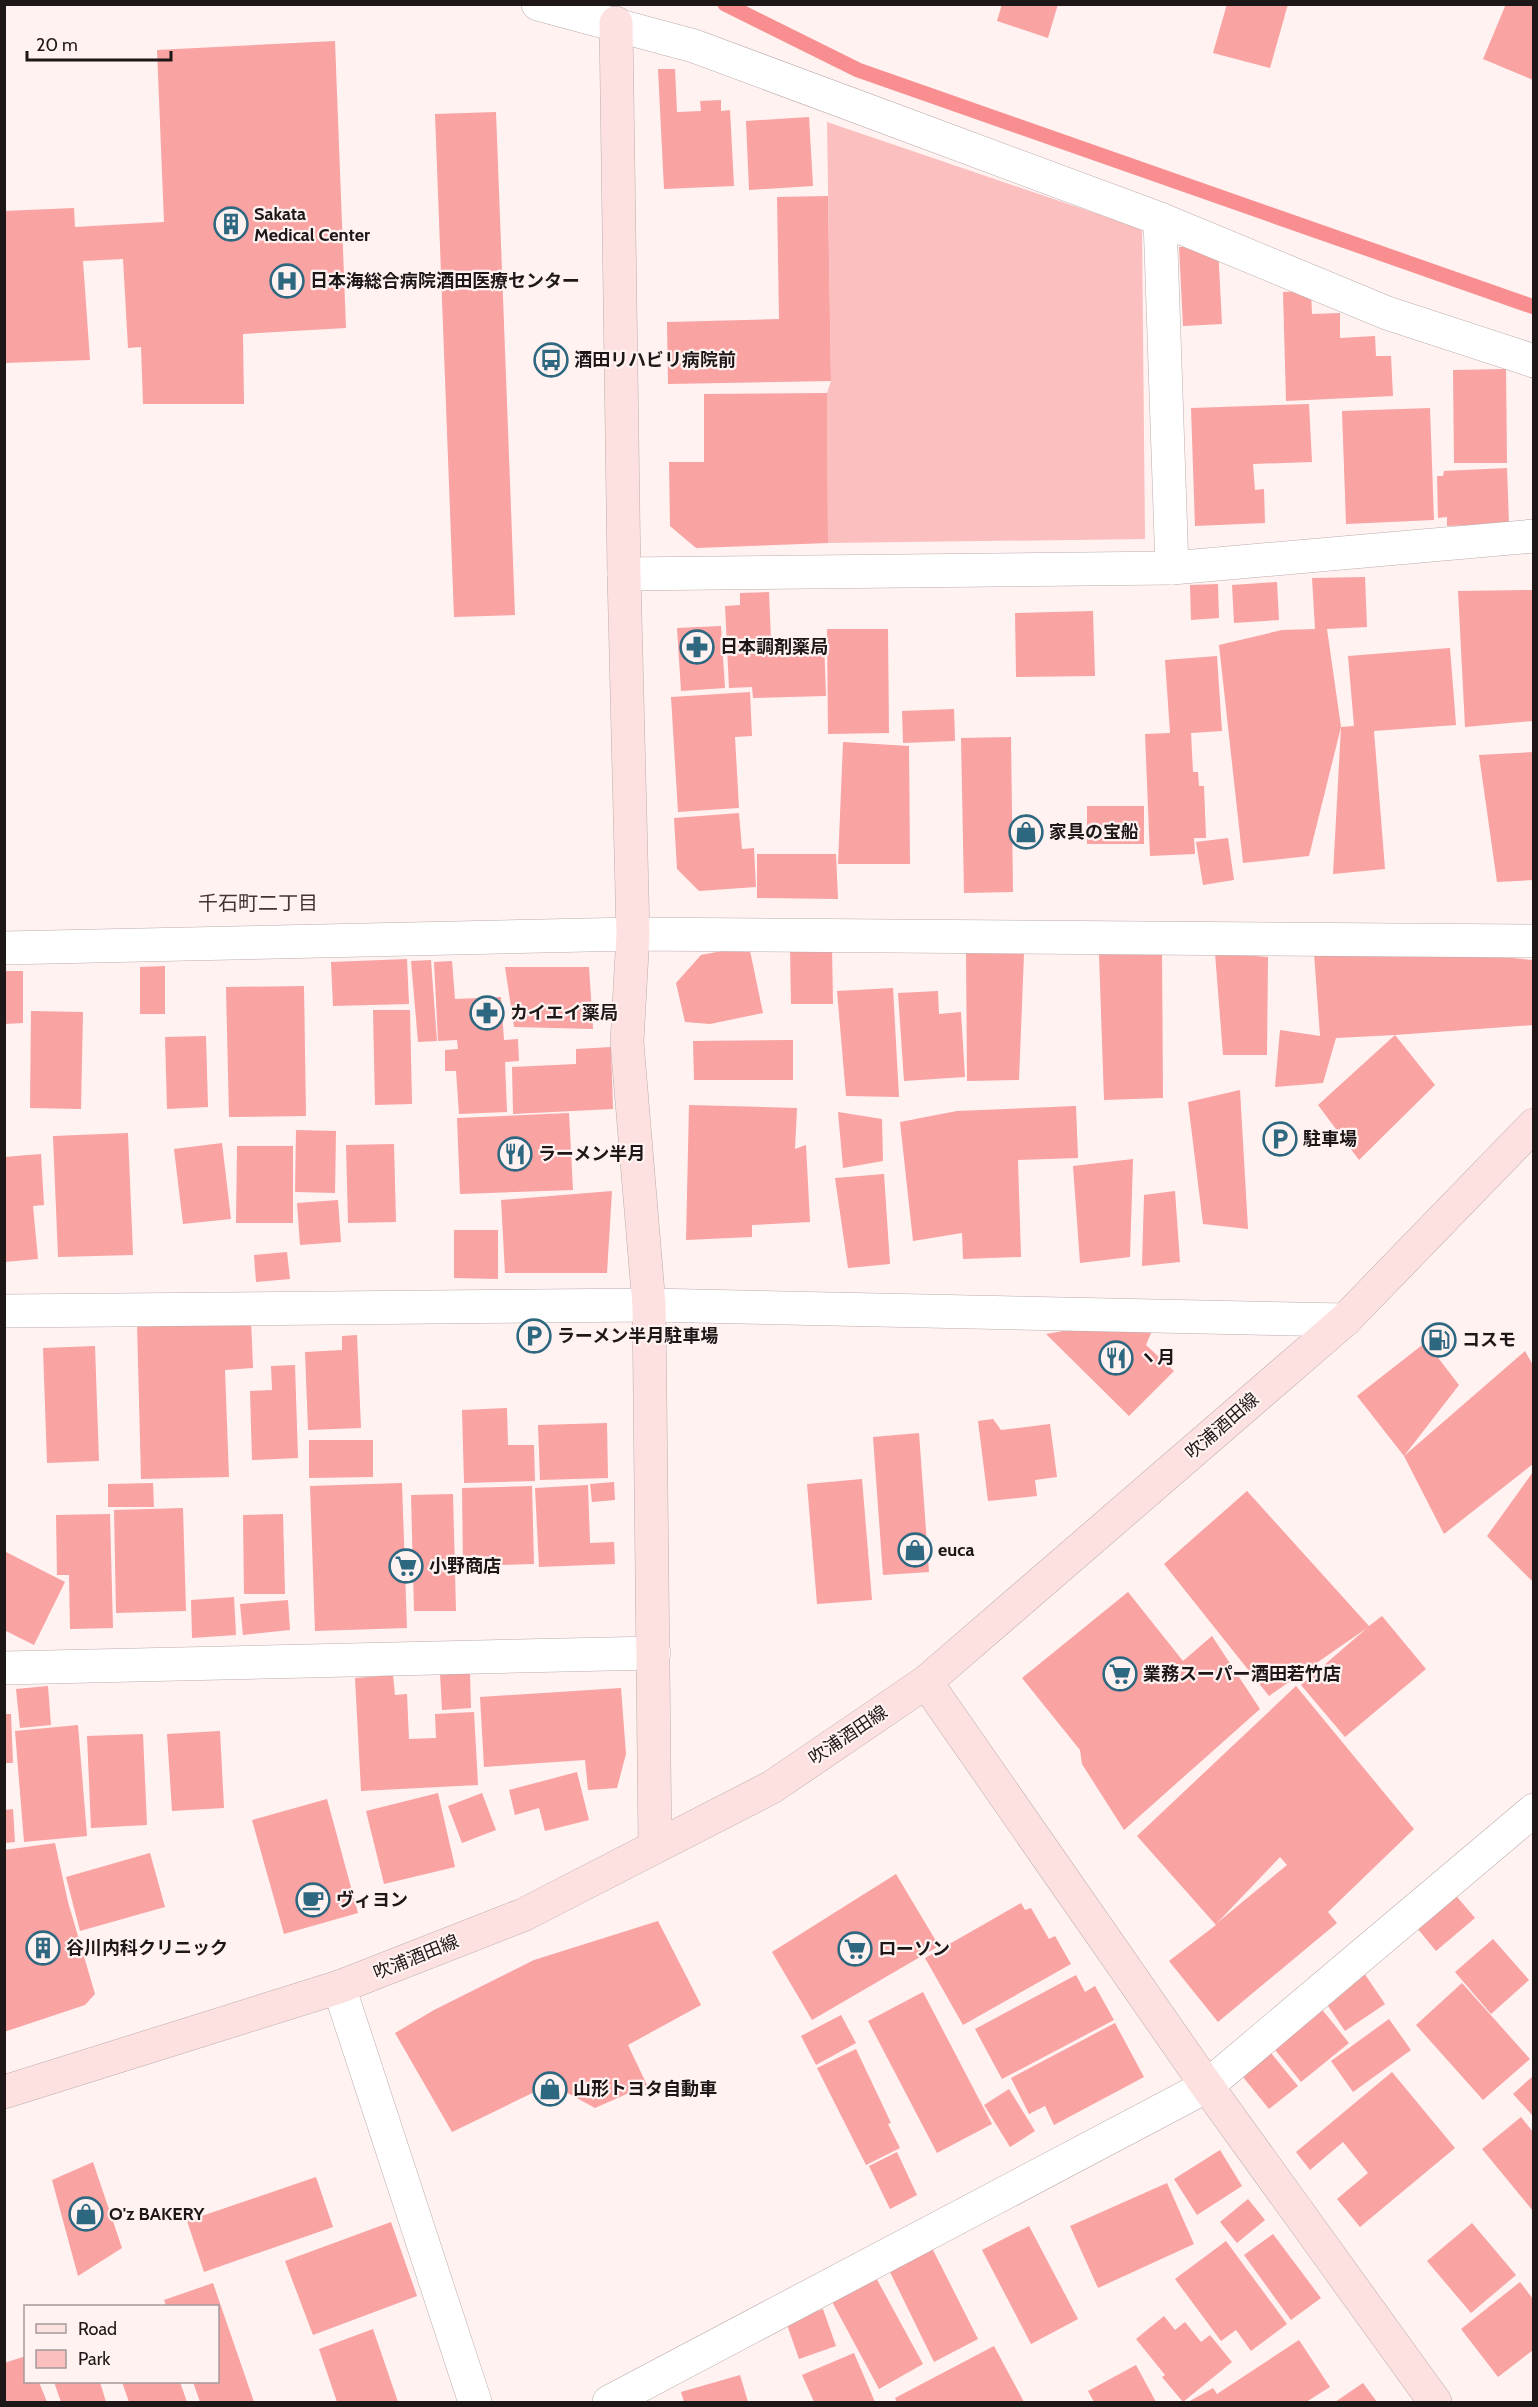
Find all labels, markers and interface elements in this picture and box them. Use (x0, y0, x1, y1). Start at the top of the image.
scale bar (27, 24, 171, 62)
text: 20 m (36, 34, 78, 56)
place label: Sakata Medical Center (254, 203, 370, 246)
building icon: Sakata Medical Center (213, 206, 249, 242)
hospital icon: 日本海総合病院酒田医療センター (269, 263, 305, 299)
place label: 日本海総合病院酒田医療センター (310, 270, 580, 292)
bus stop icon: 酒田リハビリ病院前 (533, 342, 569, 378)
place label: 酒田リハビリ病院前 (574, 349, 736, 371)
pharmacy icon: 日本調剤薬局 (679, 629, 715, 665)
place label: 日本調剤薬局 (720, 636, 828, 658)
shop icon: 家具の宝船 (1008, 814, 1044, 850)
place label: 家具の宝船 (1049, 821, 1139, 843)
district label: 千石町二丁目 (198, 891, 318, 915)
pharmacy icon: カイエイ薬局 (469, 995, 505, 1031)
place label: カイエイ薬局 (510, 1002, 618, 1024)
parking icon: 駐車場 (1262, 1121, 1298, 1157)
place label: 駐車場 (1303, 1128, 1357, 1150)
restaurant icon: ラーメン半月 (497, 1136, 533, 1172)
place label: ラーメン半月 (538, 1143, 645, 1165)
parking icon: ラーメン半月駐車場 (516, 1318, 552, 1354)
fuel station icon: コスモ (1421, 1322, 1457, 1358)
place label: ラーメン半月駐車場 (557, 1325, 718, 1347)
place label: コスモ (1462, 1329, 1516, 1351)
restaurant icon: ヽ月 (1098, 1340, 1134, 1376)
place label: ヽ月 (1139, 1347, 1175, 1369)
street label: 吹浦酒田線 (1181, 1388, 1263, 1464)
shop icon: euca (897, 1532, 933, 1568)
place label: euca (938, 1539, 974, 1561)
supermarket icon: 小野商店 (388, 1548, 424, 1584)
place label: 小野商店 (429, 1555, 501, 1577)
supermarket icon: 業務スーパー酒田若竹店 (1102, 1656, 1138, 1692)
place label: 業務スーパー酒田若竹店 (1143, 1663, 1341, 1685)
street label: 吹浦酒田線 (805, 1701, 891, 1769)
cafe icon: ヴィヨン (295, 1882, 331, 1918)
place label: ヴィヨン (336, 1889, 408, 1911)
building icon: 谷川内科クリニック (25, 1930, 61, 1966)
street label: 吹浦酒田線 (370, 1930, 462, 1984)
supermarket icon: ローソン (837, 1931, 873, 1967)
place label: 谷川内科クリニック (66, 1937, 228, 1959)
place label: ローソン (878, 1938, 950, 1960)
shop icon: 山形トヨタ自動車 (532, 2071, 568, 2107)
place label: 山形トヨタ自動車 (573, 2078, 717, 2100)
shop icon: O'z BAKERY (68, 2196, 104, 2232)
place label: O'z BAKERY (109, 2203, 206, 2225)
legend (24, 2305, 219, 2383)
text: Road (78, 2318, 117, 2340)
text: Park (78, 2348, 111, 2370)

